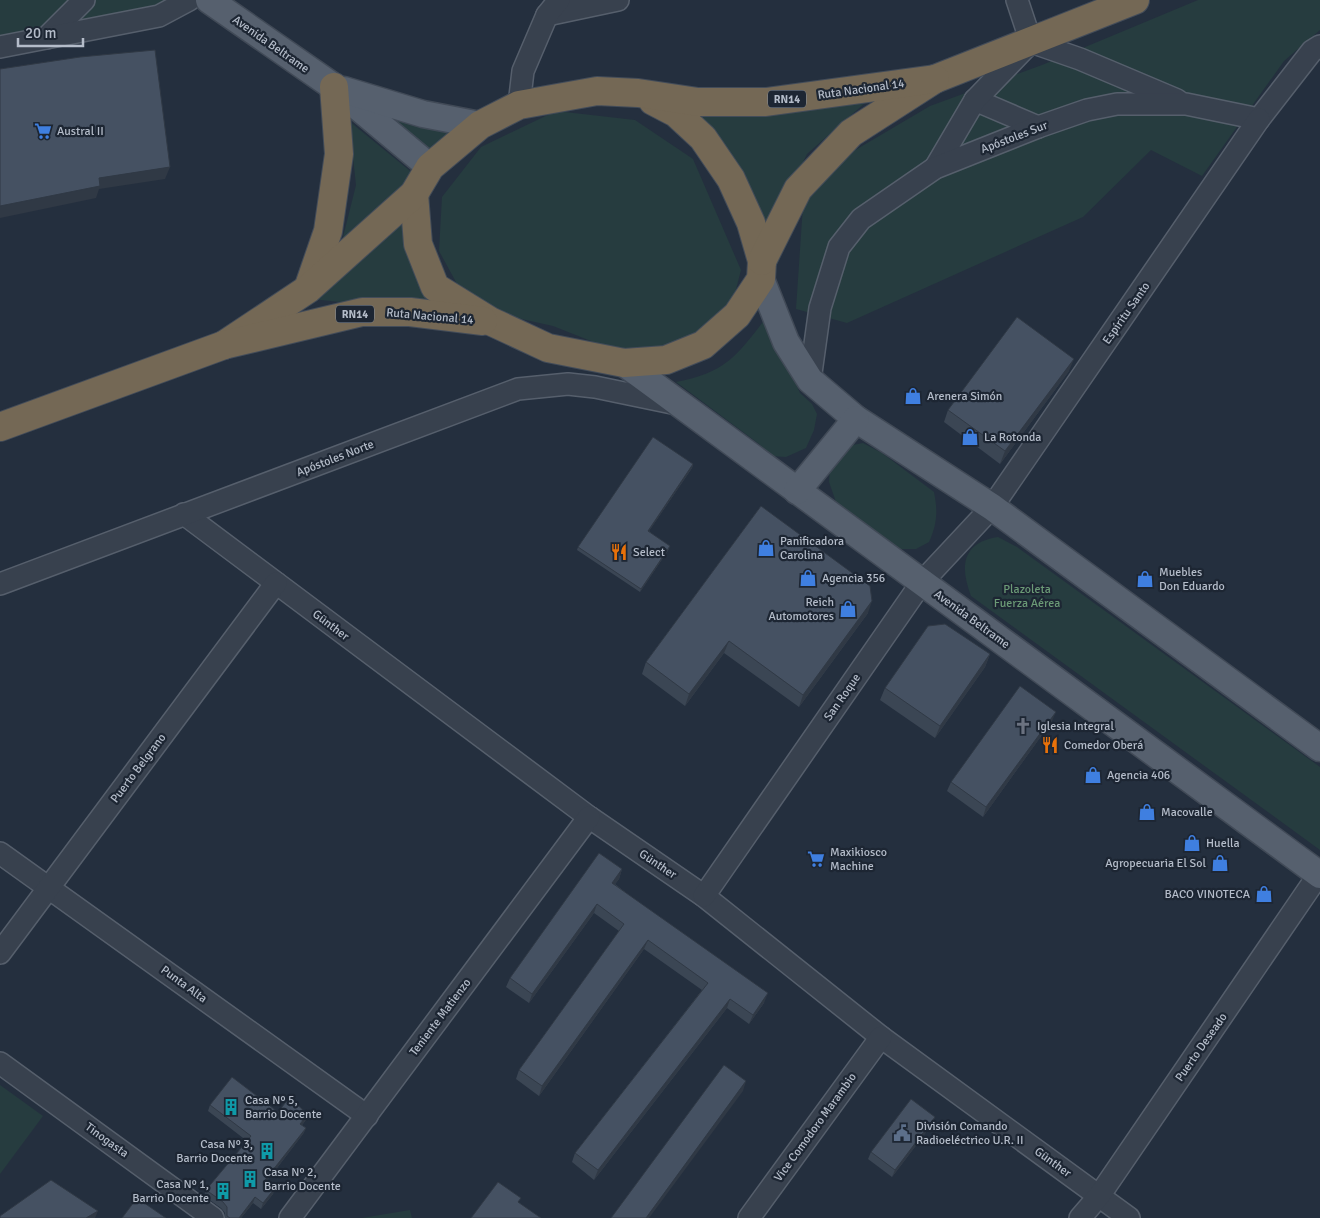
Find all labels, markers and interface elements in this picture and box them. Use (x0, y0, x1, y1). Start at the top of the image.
street label: Avenida Beltrame (230, 12, 312, 76)
scale bar (18, 15, 82, 47)
text: 20 m (25, 24, 56, 42)
street label: Ruta Nacional 14 (817, 76, 906, 103)
road number: RN14 (768, 90, 806, 108)
street label: Apóstoles Sur (979, 118, 1050, 157)
supermarket icon: Austral II (33, 121, 53, 141)
place label: Austral II (57, 124, 104, 139)
street label: Espíritu Santo (1099, 279, 1153, 347)
street label: Ruta Nacional 14 (386, 305, 475, 328)
road number: RN14 (336, 306, 374, 322)
shop icon: Arenera Simón (903, 386, 923, 406)
place label: Arenera Simón (927, 389, 1002, 404)
shop icon: La Rotonda (960, 427, 980, 447)
place label: La Rotonda (984, 430, 1041, 445)
street label: Apóstoles Norte (294, 437, 376, 480)
place label: Panificadora Carolina (780, 534, 844, 563)
shop icon: Panificadora Carolina (756, 538, 776, 558)
restaurant icon: Select (609, 542, 629, 562)
place label: Select (633, 545, 665, 560)
place label: Muebles Don Eduardo (1159, 565, 1225, 594)
shop icon: Agencia 356 (798, 568, 818, 588)
shop icon: Muebles Don Eduardo (1135, 569, 1155, 589)
place label: Agencia 356 (822, 571, 885, 586)
park label: Plazoleta Fuerza Aérea (994, 582, 1060, 611)
street label: Avenida Beltrame (931, 587, 1013, 652)
place label: Reich Automotores (768, 595, 834, 624)
shop icon: Reich Automotores (838, 599, 858, 619)
street label: Günther (309, 607, 352, 644)
street label: San Roque (821, 671, 864, 724)
church icon: Iglesia Integral (1013, 716, 1033, 736)
place label: Iglesia Integral (1037, 719, 1114, 734)
street label: Puerto Belgrano (107, 731, 169, 806)
restaurant icon: Comedor Oberá (1040, 735, 1060, 755)
place label: Comedor Oberá (1064, 738, 1143, 753)
shop icon: Agencia 406 (1083, 765, 1103, 785)
place label: Agencia 406 (1107, 768, 1170, 783)
shop icon: Macovalle (1137, 802, 1157, 822)
place label: Macovalle (1161, 805, 1213, 820)
shop icon: Huella (1182, 833, 1202, 853)
place label: Huella (1206, 836, 1240, 851)
place label: Maxikiosco Machine (830, 845, 887, 874)
street label: Günther (636, 846, 680, 883)
supermarket icon: Maxikiosco Machine (806, 849, 826, 869)
shop icon: Agropecuaria El Sol (1210, 853, 1230, 873)
place label: Agropecuaria El Sol (1105, 856, 1206, 871)
shop icon: BACO VINOTECA (1254, 884, 1274, 904)
place label: BACO VINOTECA (1165, 887, 1251, 902)
street label: Punta Alta (158, 963, 210, 1006)
street label: Teniente Matienzo (406, 976, 474, 1059)
street label: Puerto Deseado (1172, 1010, 1231, 1085)
street label: Vice Comodoro Marambio (771, 1070, 860, 1185)
place label: Casa Nº 5, Barrio Docente (245, 1093, 322, 1122)
building icon: Casa Nº 5, Barrio Docente (221, 1097, 241, 1117)
place label: División Comando Radioeléctrico U.R. II (916, 1119, 1024, 1148)
street label: Tinogasta (82, 1120, 131, 1161)
public building icon: División Comando Radioeléctrico U.R. II (892, 1123, 912, 1143)
place label: Casa Nº 3, Barrio Docente (176, 1137, 253, 1166)
building icon: Casa Nº 3, Barrio Docente (257, 1141, 277, 1161)
street label: Günther (1031, 1144, 1075, 1181)
place label: Casa Nº 2, Barrio Docente (264, 1165, 341, 1194)
building icon: Casa Nº 2, Barrio Docente (240, 1169, 260, 1189)
place label: Casa Nº 1, Barrio Docente (132, 1177, 209, 1206)
building icon: Casa Nº 1, Barrio Docente (213, 1181, 233, 1201)

